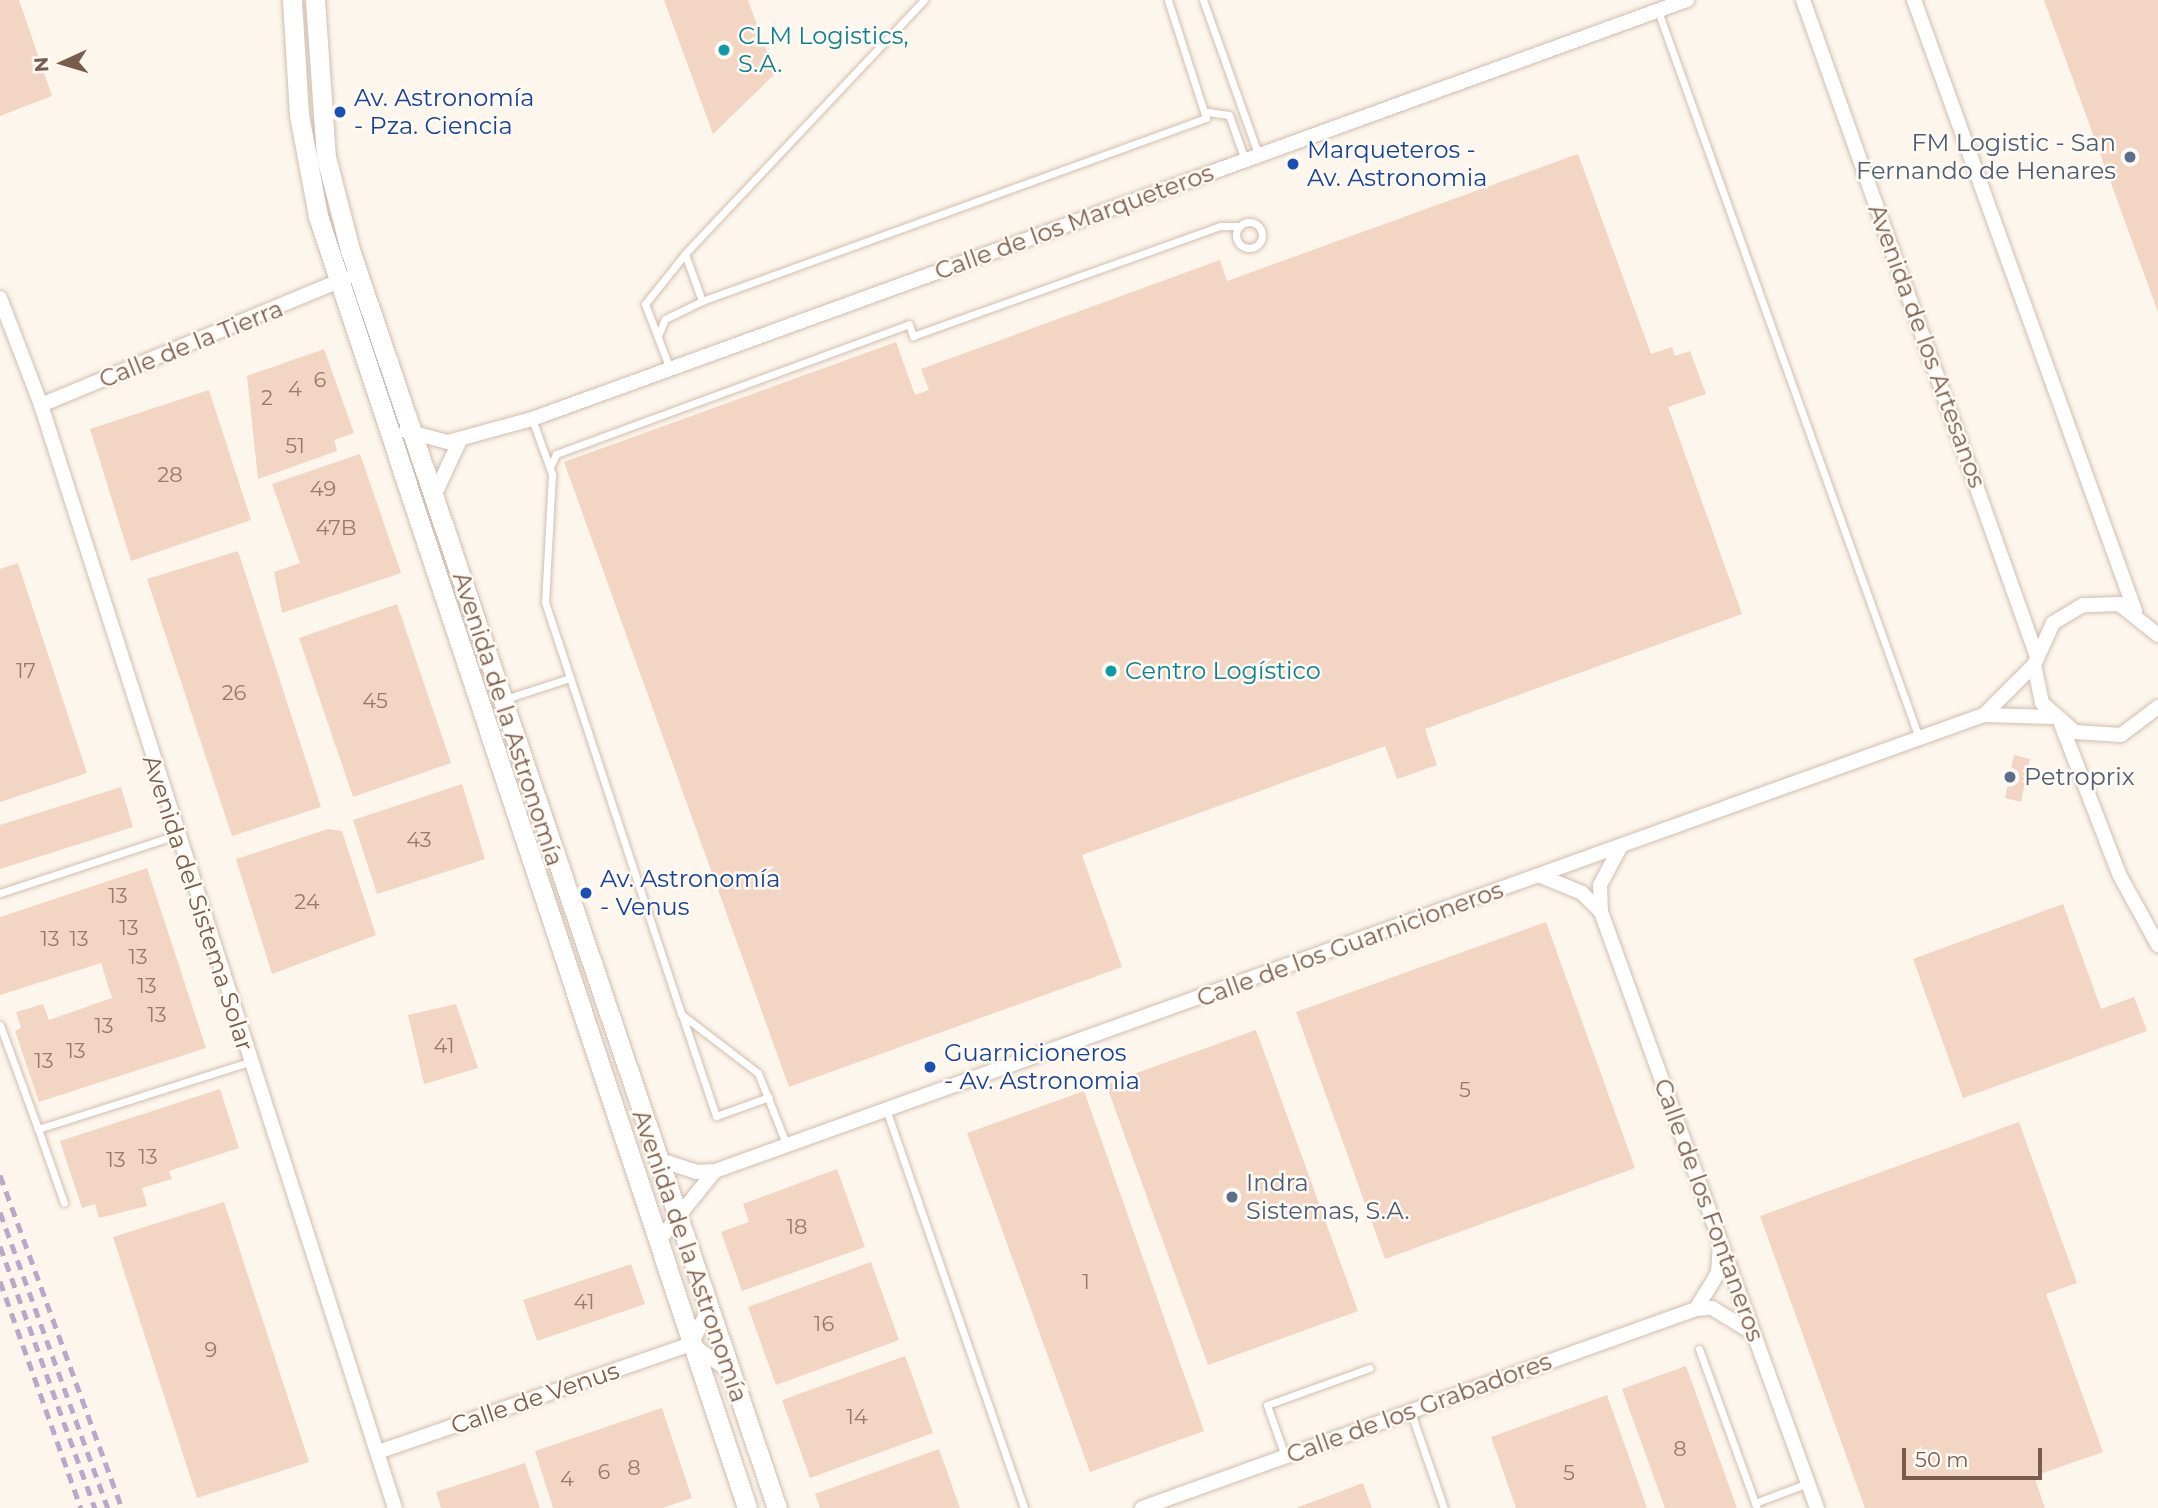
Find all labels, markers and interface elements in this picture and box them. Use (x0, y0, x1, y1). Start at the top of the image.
place label: CLM Logistics, S.A. (738, 22, 908, 78)
north arrow (28, 28, 98, 98)
marker: CLM Logistics, S.A. (716, 42, 732, 58)
text: N (30, 56, 54, 73)
place label: Av. Astronomía - Pza. Ciencia (354, 84, 534, 140)
marker: Av. Astronomía - Pza. Ciencia (332, 104, 348, 120)
place label: FM Logistic - San Fernando de Henares (1856, 129, 2116, 185)
place label: Marqueteros - Av. Astronomia (1307, 136, 1487, 192)
marker: FM Logistic - San Fernando de Henares (2122, 149, 2138, 165)
marker: Marqueteros - Av. Astronomia (1285, 156, 1301, 172)
street label: Calle de los Marqueteros (931, 158, 1217, 286)
street label: Avenida de los Artesanos (1862, 200, 1992, 492)
street label: Calle de la Tierra (95, 294, 287, 394)
house number: 6 (314, 367, 326, 393)
house number: 4 (288, 376, 302, 402)
house number: 2 (261, 385, 273, 411)
house number: 51 (285, 433, 305, 459)
house number: 28 (157, 462, 183, 488)
house number: 49 (310, 476, 336, 502)
house number: 47B (315, 515, 357, 541)
street label: Avenida de la Astronomía (447, 568, 569, 870)
place label: Centro Logístico (1125, 657, 1321, 685)
house number: 17 (16, 658, 36, 684)
marker: Centro Logístico (1103, 663, 1119, 679)
house number: 26 (222, 680, 246, 706)
house number: 45 (362, 688, 388, 714)
street label: Avenida del Sistema Solar (137, 751, 259, 1055)
place label: Petroprix (2024, 763, 2135, 791)
marker: Petroprix (2002, 769, 2018, 785)
house number: 43 (406, 827, 432, 853)
place label: Av. Astronomía - Venus (600, 865, 780, 921)
street label: Calle de los Guarnicioneros (1193, 875, 1507, 1013)
house number: 13 (108, 883, 128, 909)
marker: Av. Astronomía - Venus (578, 885, 594, 901)
house number: 24 (294, 889, 320, 915)
house number: 13 (119, 915, 139, 941)
house number: 13 (40, 926, 60, 952)
house number: 13 (69, 926, 89, 952)
house number: 13 (128, 944, 148, 970)
house number: 13 (137, 973, 157, 999)
house number: 13 (147, 1002, 167, 1028)
house number: 13 (94, 1013, 114, 1039)
house number: 41 (434, 1033, 454, 1059)
house number: 13 (66, 1038, 86, 1064)
place label: Guarnicioneros - Av. Astronomia (944, 1039, 1140, 1095)
house number: 13 (34, 1048, 54, 1074)
marker: Guarnicioneros - Av. Astronomia (922, 1059, 938, 1075)
street label: Calle de los Fontaneros (1648, 1075, 1770, 1345)
house number: 5 (1459, 1077, 1471, 1103)
street label: Avenida de la Astronomía (626, 1106, 754, 1406)
house number: 13 (138, 1144, 158, 1170)
house number: 13 (106, 1147, 126, 1173)
place label: Indra Sistemas, S.A. (1246, 1169, 1410, 1225)
marker: Indra Sistemas, S.A. (1224, 1189, 1240, 1205)
house number: 18 (787, 1214, 807, 1240)
house number: 1 (1082, 1269, 1090, 1295)
house number: 41 (574, 1289, 594, 1315)
house number: 16 (814, 1311, 834, 1337)
house number: 9 (205, 1337, 217, 1363)
street label: Calle de los Grabadores (1283, 1347, 1555, 1469)
street label: Calle de Venus (447, 1356, 623, 1440)
house number: 14 (846, 1404, 868, 1430)
scale bar (1906, 1434, 2046, 1478)
house number: 8 (1673, 1436, 1687, 1462)
text: 50 m (1915, 1447, 1969, 1472)
house number: 8 (627, 1455, 641, 1481)
house number: 6 (598, 1459, 610, 1485)
house number: 5 (1563, 1460, 1575, 1486)
house number: 4 (560, 1466, 574, 1492)

